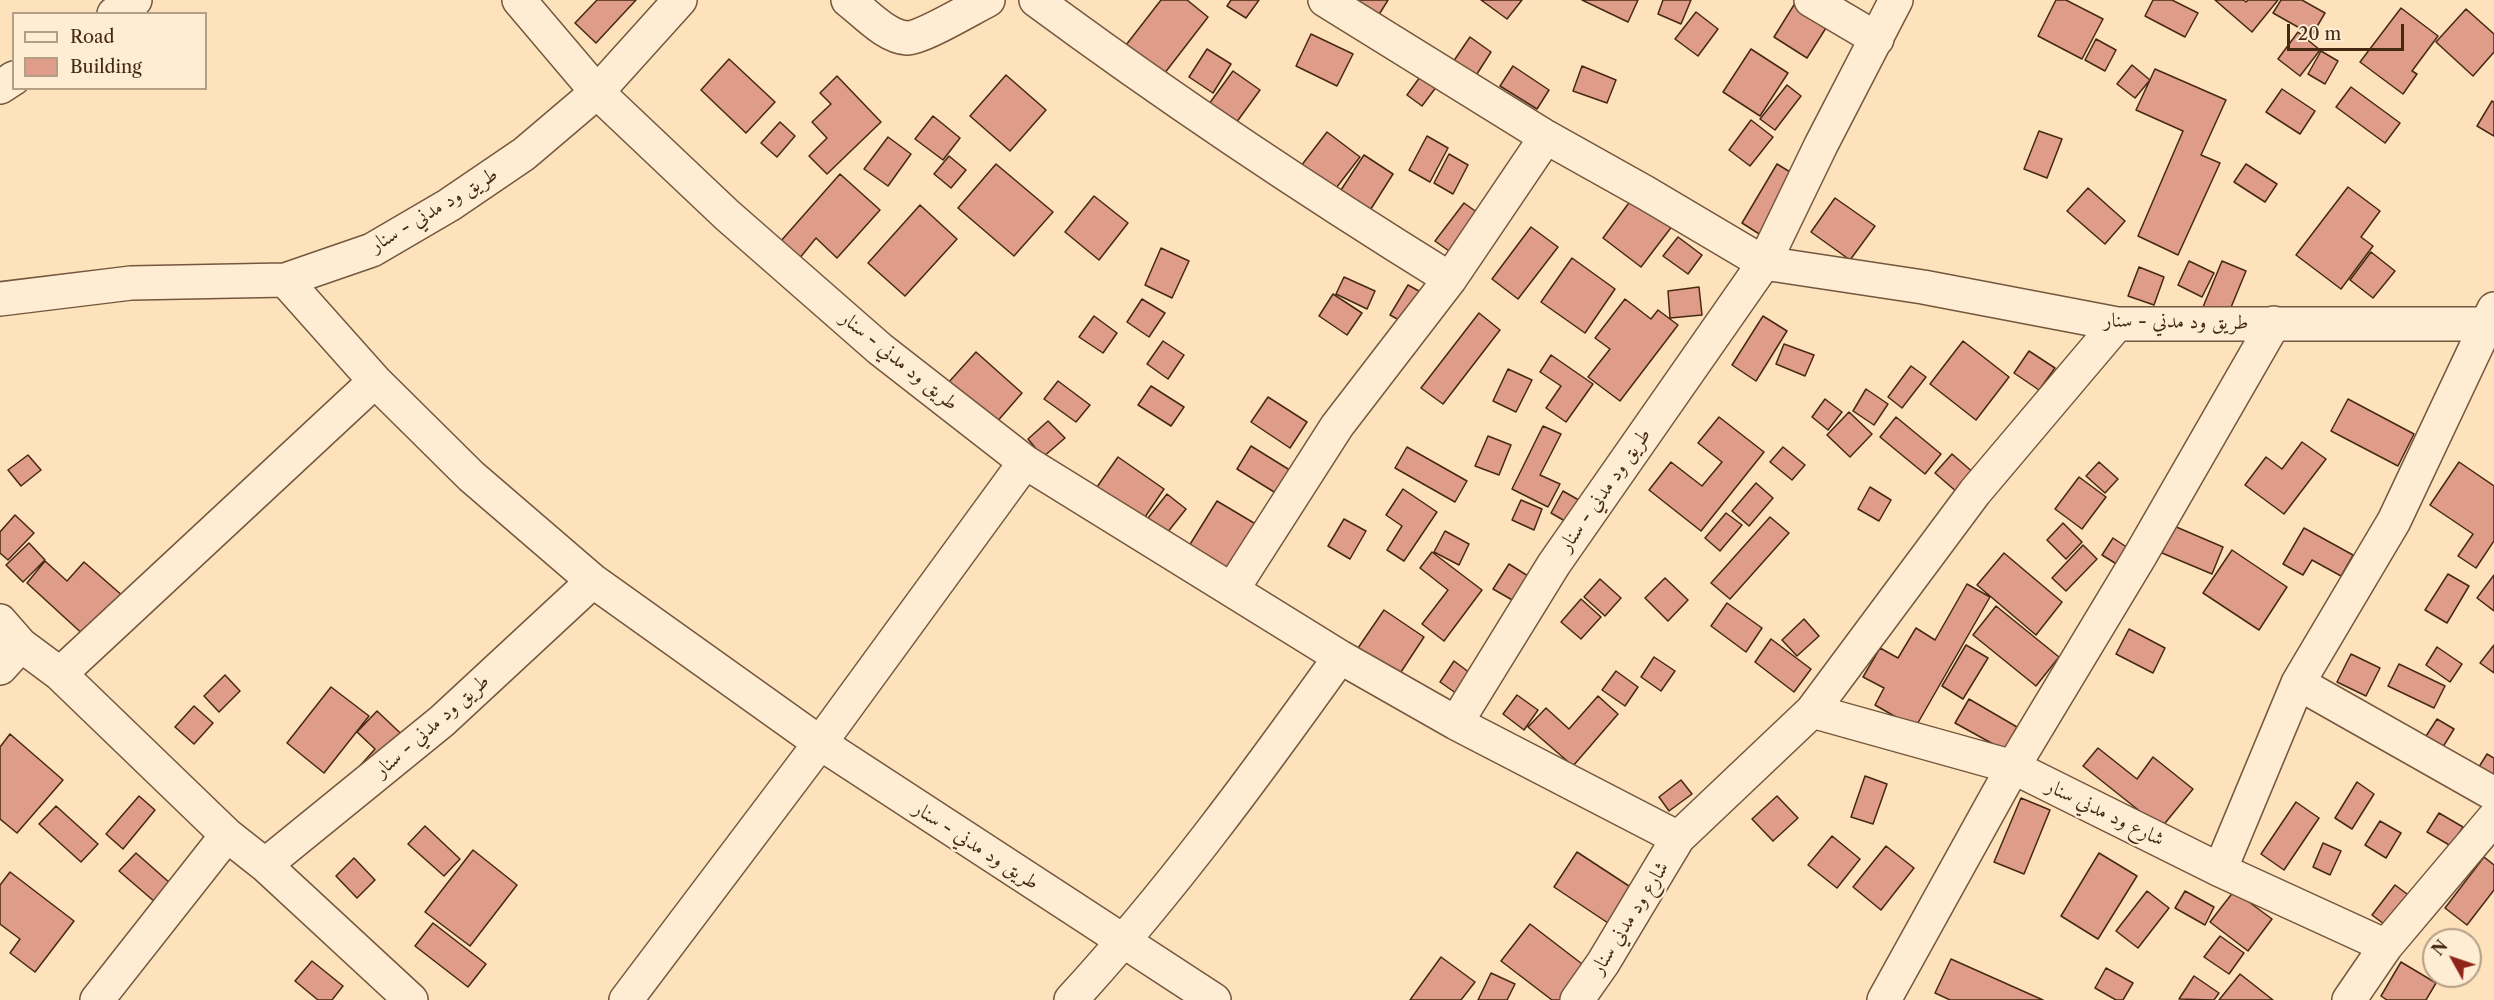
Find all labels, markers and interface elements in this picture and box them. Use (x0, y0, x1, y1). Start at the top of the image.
legend (12, 12, 207, 90)
scale bar (2290, 12, 2407, 50)
text: 20 m (2298, 23, 2341, 45)
text: Road (70, 26, 115, 48)
text: Building (70, 56, 142, 78)
street label: طريق ود مدني - سنار (366, 162, 502, 258)
street label: طريق ود مدني - سنار (835, 306, 963, 416)
street label: طريق ود مدني - سنار (2103, 309, 2249, 335)
street label: طريق ود مدني - سنار (1554, 424, 1656, 556)
street label: طريق ود مدني - سنار (370, 669, 494, 783)
street label: شارع ود مدني سنار (2042, 774, 2168, 852)
street label: طريق ود مدني - سنار (909, 797, 1043, 895)
street label: شارع ود مدني سنار (1586, 857, 1674, 979)
north arrow (2422, 928, 2482, 988)
text: N (2428, 936, 2452, 959)

